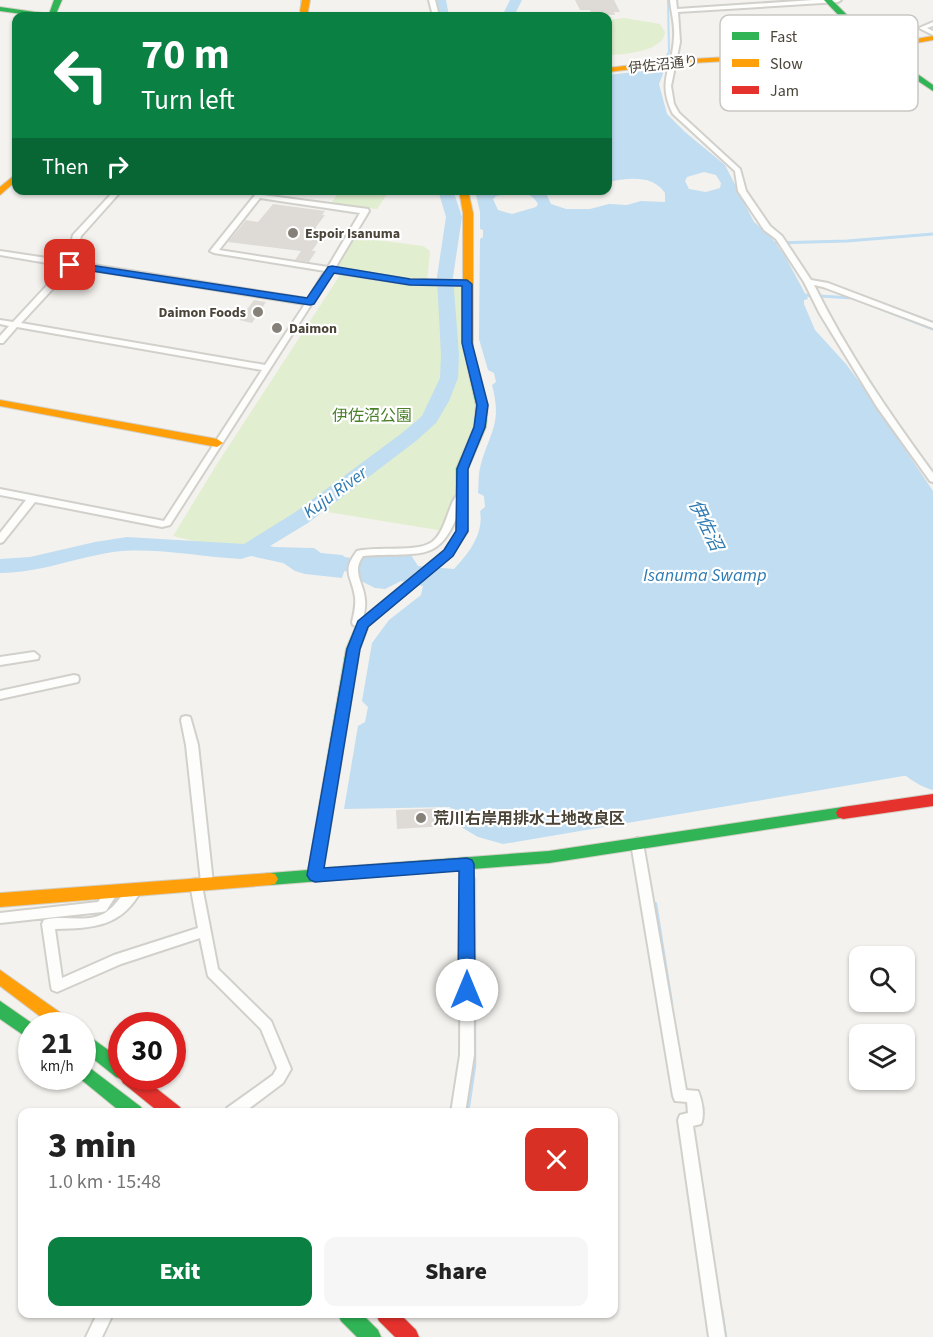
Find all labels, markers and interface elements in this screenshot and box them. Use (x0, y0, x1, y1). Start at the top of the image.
legend (720, 15, 918, 111)
text: 70 m (141, 25, 230, 85)
text: Fast (770, 26, 798, 48)
icon: left (42, 36, 120, 114)
street label: 伊佐沼通り (627, 51, 699, 79)
text: Slow (770, 53, 803, 75)
text: Jam (770, 80, 799, 102)
text: Turn left (141, 81, 235, 120)
icon: right (101, 150, 134, 183)
text: Then (42, 151, 89, 183)
place label: Espoir Isanuma (305, 224, 400, 244)
marker: Espoir Isanuma (286, 226, 300, 240)
pin (44, 239, 95, 290)
icon: arrive (53, 248, 86, 281)
place label: Daimon Foods (158, 303, 246, 323)
marker: Daimon Foods (251, 305, 265, 319)
place label: Daimon (289, 319, 337, 339)
marker: Daimon (270, 321, 284, 335)
park label: 伊佐沼公園 (332, 405, 412, 427)
water label: Kuju River (298, 460, 373, 524)
water label: 伊佐沼 (682, 495, 730, 558)
water label: Isanuma Swamp (643, 563, 767, 588)
place label: 荒川右岸用排水土地改良区 (433, 808, 625, 830)
marker: 荒川右岸用排水土地改良区 (414, 811, 428, 825)
map controls (849, 946, 915, 1090)
button: search (849, 946, 915, 1012)
position arrow (435, 958, 499, 1022)
speed limit sign: 30 (108, 1012, 186, 1090)
text: 21 (41, 1022, 73, 1065)
button: layers (849, 1024, 915, 1090)
text: km/h (40, 1056, 74, 1077)
text: 3 min (48, 1120, 136, 1171)
button: close (525, 1128, 588, 1191)
text: 1.0 km · 15:48 (48, 1168, 161, 1196)
button: Exit (48, 1237, 312, 1306)
button: Share (324, 1237, 588, 1306)

